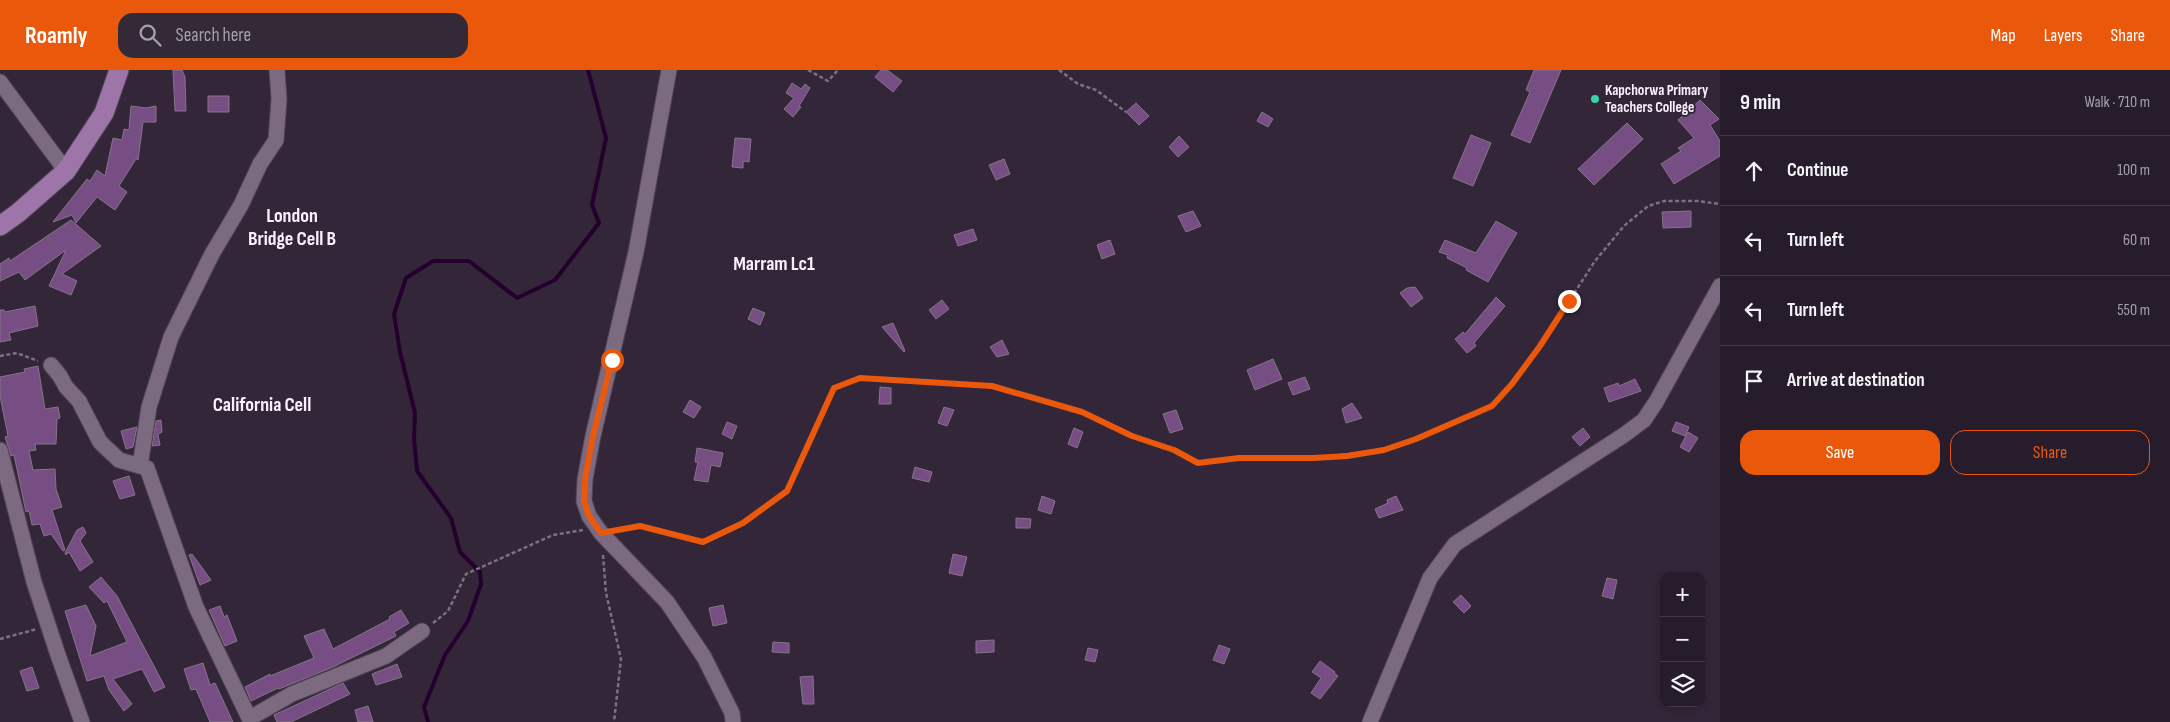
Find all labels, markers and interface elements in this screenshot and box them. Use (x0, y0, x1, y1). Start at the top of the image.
search box (118, 13, 468, 58)
text: Roamly (25, 21, 88, 50)
icon: search (136, 21, 164, 49)
text: Search here (176, 24, 251, 47)
text: Map (1991, 25, 2016, 46)
text: Layers (2044, 25, 2083, 46)
text: Share (2111, 25, 2145, 46)
place label: Kapchorwa Primary Teachers College (1605, 81, 1709, 117)
text: 9 min (1740, 90, 1781, 115)
marker: Kapchorwa Primary Teachers College (1589, 93, 1601, 105)
text: Walk · 710 m (2084, 93, 2150, 112)
icon: ahead (1740, 157, 1768, 185)
text: Continue (1787, 159, 1848, 182)
text: 100 m (2117, 161, 2150, 180)
district label: London Bridge Cell B (248, 204, 336, 251)
icon: left (1740, 227, 1768, 255)
text: Turn left (1787, 229, 1844, 252)
text: 60 m (2123, 231, 2150, 250)
district label: Marram Lc1 (733, 252, 815, 276)
route end (1558, 290, 1581, 313)
icon: left (1740, 297, 1768, 325)
text: Turn left (1787, 299, 1844, 322)
text: 550 m (2117, 301, 2150, 320)
route start (601, 349, 624, 372)
icon: arrive (1740, 367, 1768, 395)
text: Arrive at destination (1787, 369, 1925, 392)
district label: California Cell (213, 393, 311, 417)
button: Save (1740, 430, 1940, 475)
button: Share (1950, 430, 2150, 475)
map controls (1660, 572, 1705, 707)
button: + (1660, 572, 1705, 617)
button: − (1660, 617, 1705, 662)
button: layers (1660, 662, 1705, 707)

